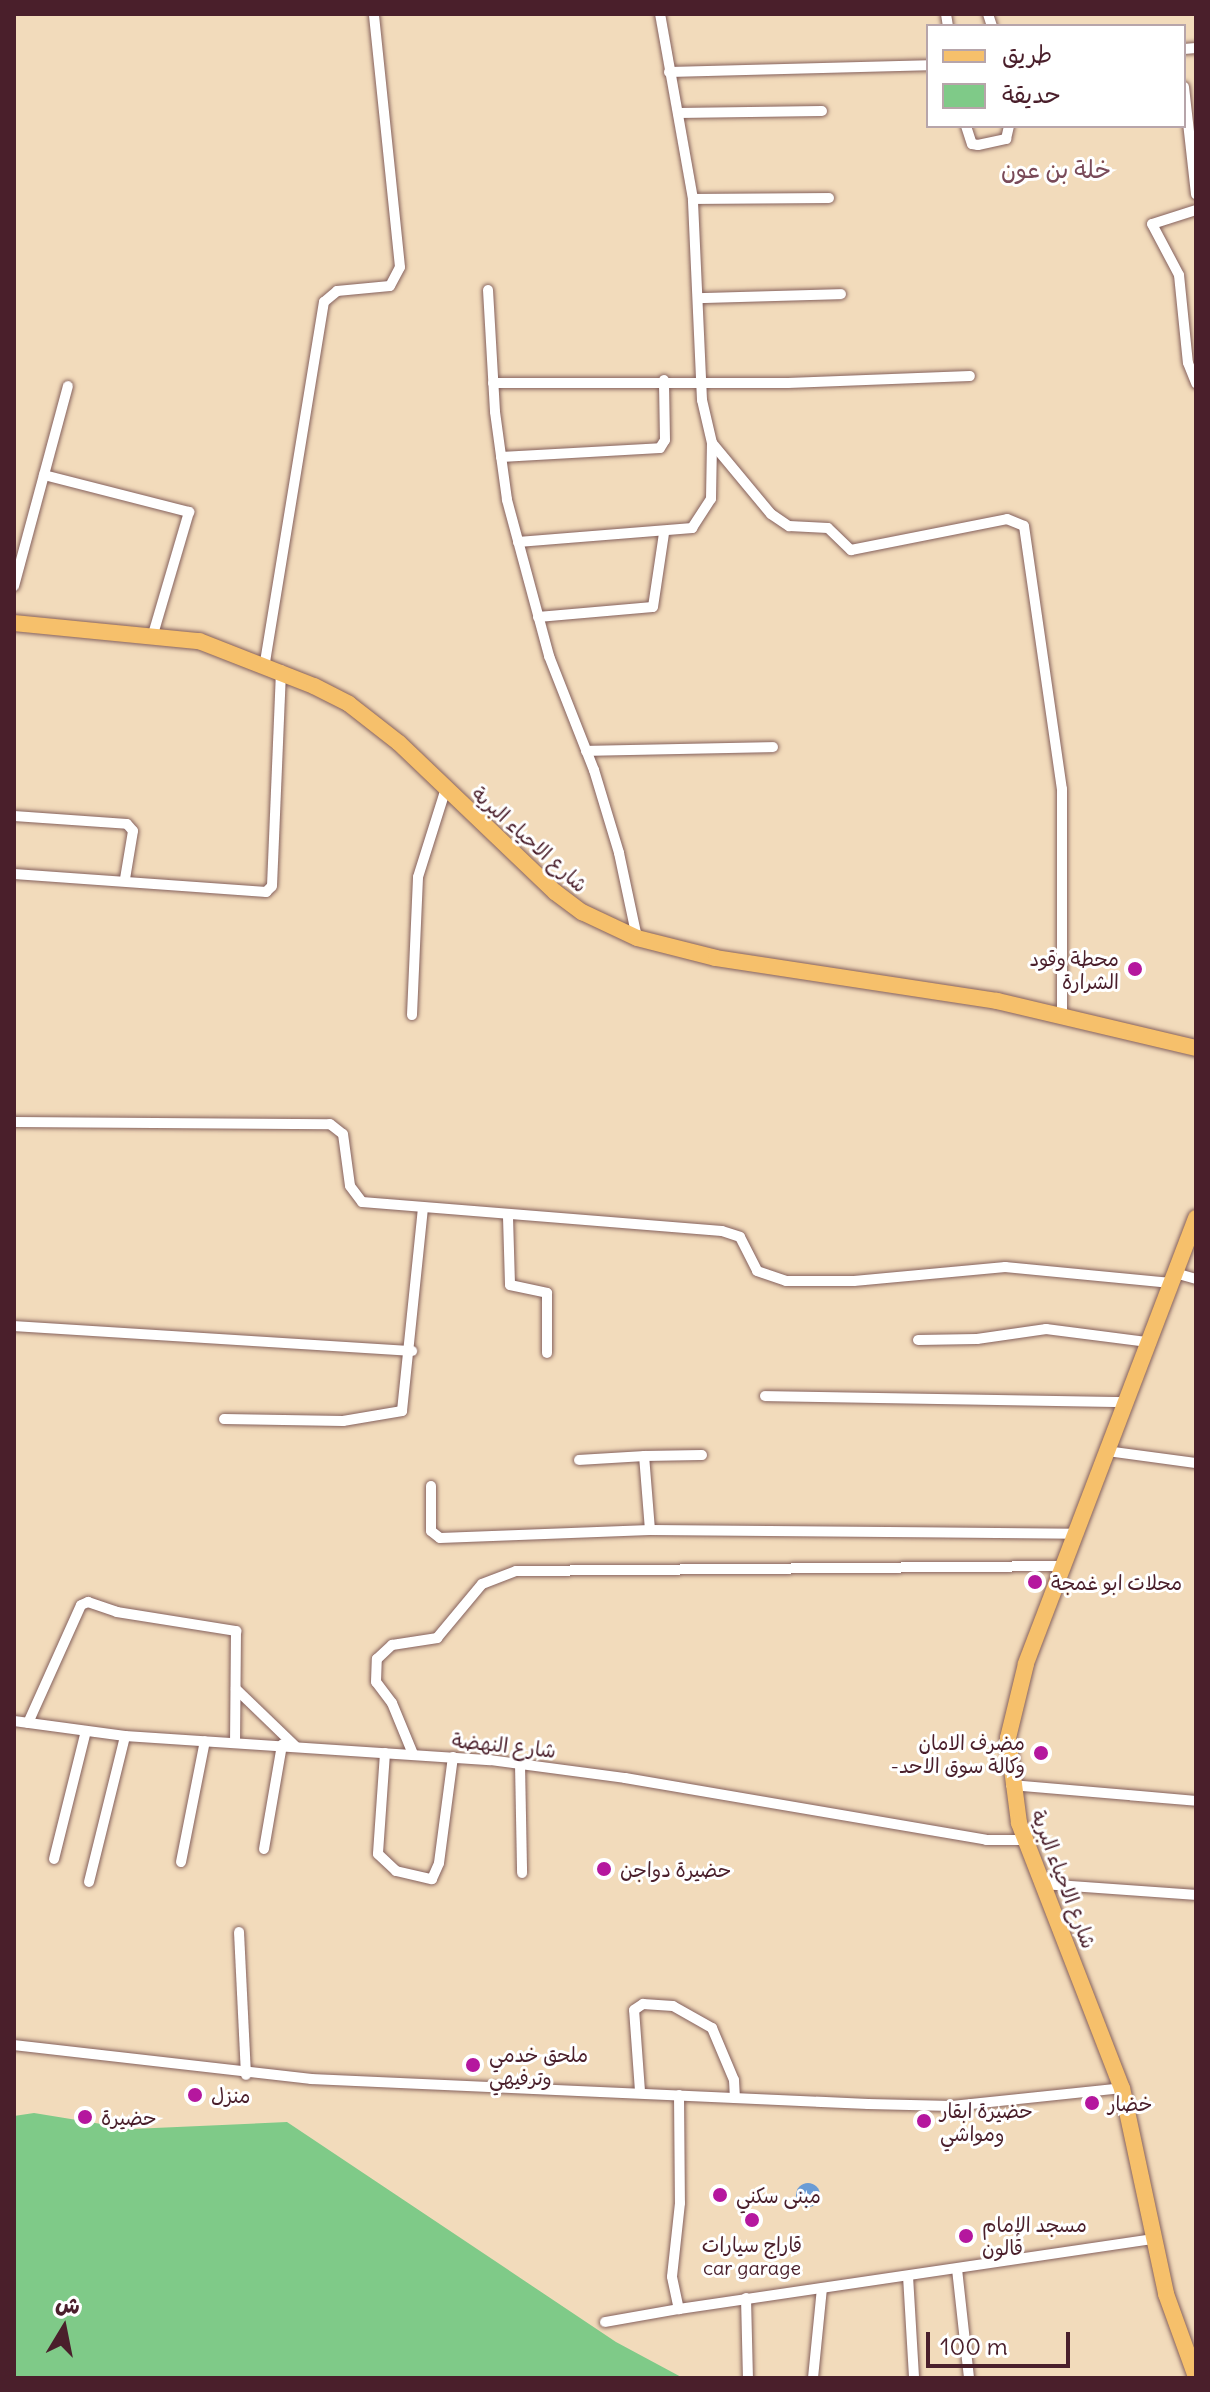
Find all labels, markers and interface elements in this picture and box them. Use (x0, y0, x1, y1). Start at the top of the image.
legend (926, 24, 1186, 128)
text: طريق (1002, 39, 1052, 69)
text: حديقة (1002, 79, 1061, 109)
district label: خلة بن عون (1001, 156, 1111, 184)
street label: شارع الاحياء البرية (468, 781, 592, 897)
place label: محطة وقود الشرارة (1030, 946, 1119, 993)
marker: محطة وقود الشرارة (1126, 960, 1144, 978)
place label: محلات ابو غمجة (1051, 1570, 1182, 1594)
marker: محلات ابو غمجة (1026, 1573, 1044, 1591)
street label: شارع النهضة (451, 1728, 557, 1762)
place label: مضرف الامان -وكالة سوق الاحد (890, 1730, 1025, 1777)
marker: مضرف الامان -وكالة سوق الاحد (1032, 1744, 1050, 1762)
street label: شارع الاحياء البرية (1027, 1806, 1101, 1952)
place label: حضيرة دواجن (620, 1857, 731, 1881)
marker: حضيرة دواجن (595, 1860, 613, 1878)
place label: ملحق خدمي وترفيهي (489, 2042, 588, 2089)
marker: ملحق خدمي وترفيهي (464, 2056, 482, 2074)
place label: منزل (211, 2083, 250, 2107)
marker: منزل (186, 2086, 204, 2104)
place label: خضار (1108, 2091, 1152, 2115)
marker: خضار (1083, 2094, 1101, 2112)
place label: حضيرة ابقار ومواشي (940, 2098, 1033, 2145)
place label: حضيرة (101, 2105, 157, 2129)
marker: حضيرة (76, 2108, 94, 2126)
marker: حضيرة ابقار ومواشي (915, 2112, 933, 2130)
place label: مبنى سكني (736, 2183, 821, 2207)
marker: مبنى سكني (711, 2186, 729, 2204)
marker: قاراج سيارات car garage (743, 2211, 761, 2229)
place label: مسجد الإمام قالون (982, 2212, 1087, 2259)
marker: مسجد الإمام قالون (957, 2227, 975, 2245)
place label: قاراج سيارات car garage (702, 2232, 802, 2279)
north arrow (24, 2288, 104, 2368)
text: ش (54, 2288, 83, 2320)
scale bar (930, 2316, 1074, 2366)
text: 100 m (940, 2331, 1008, 2361)

